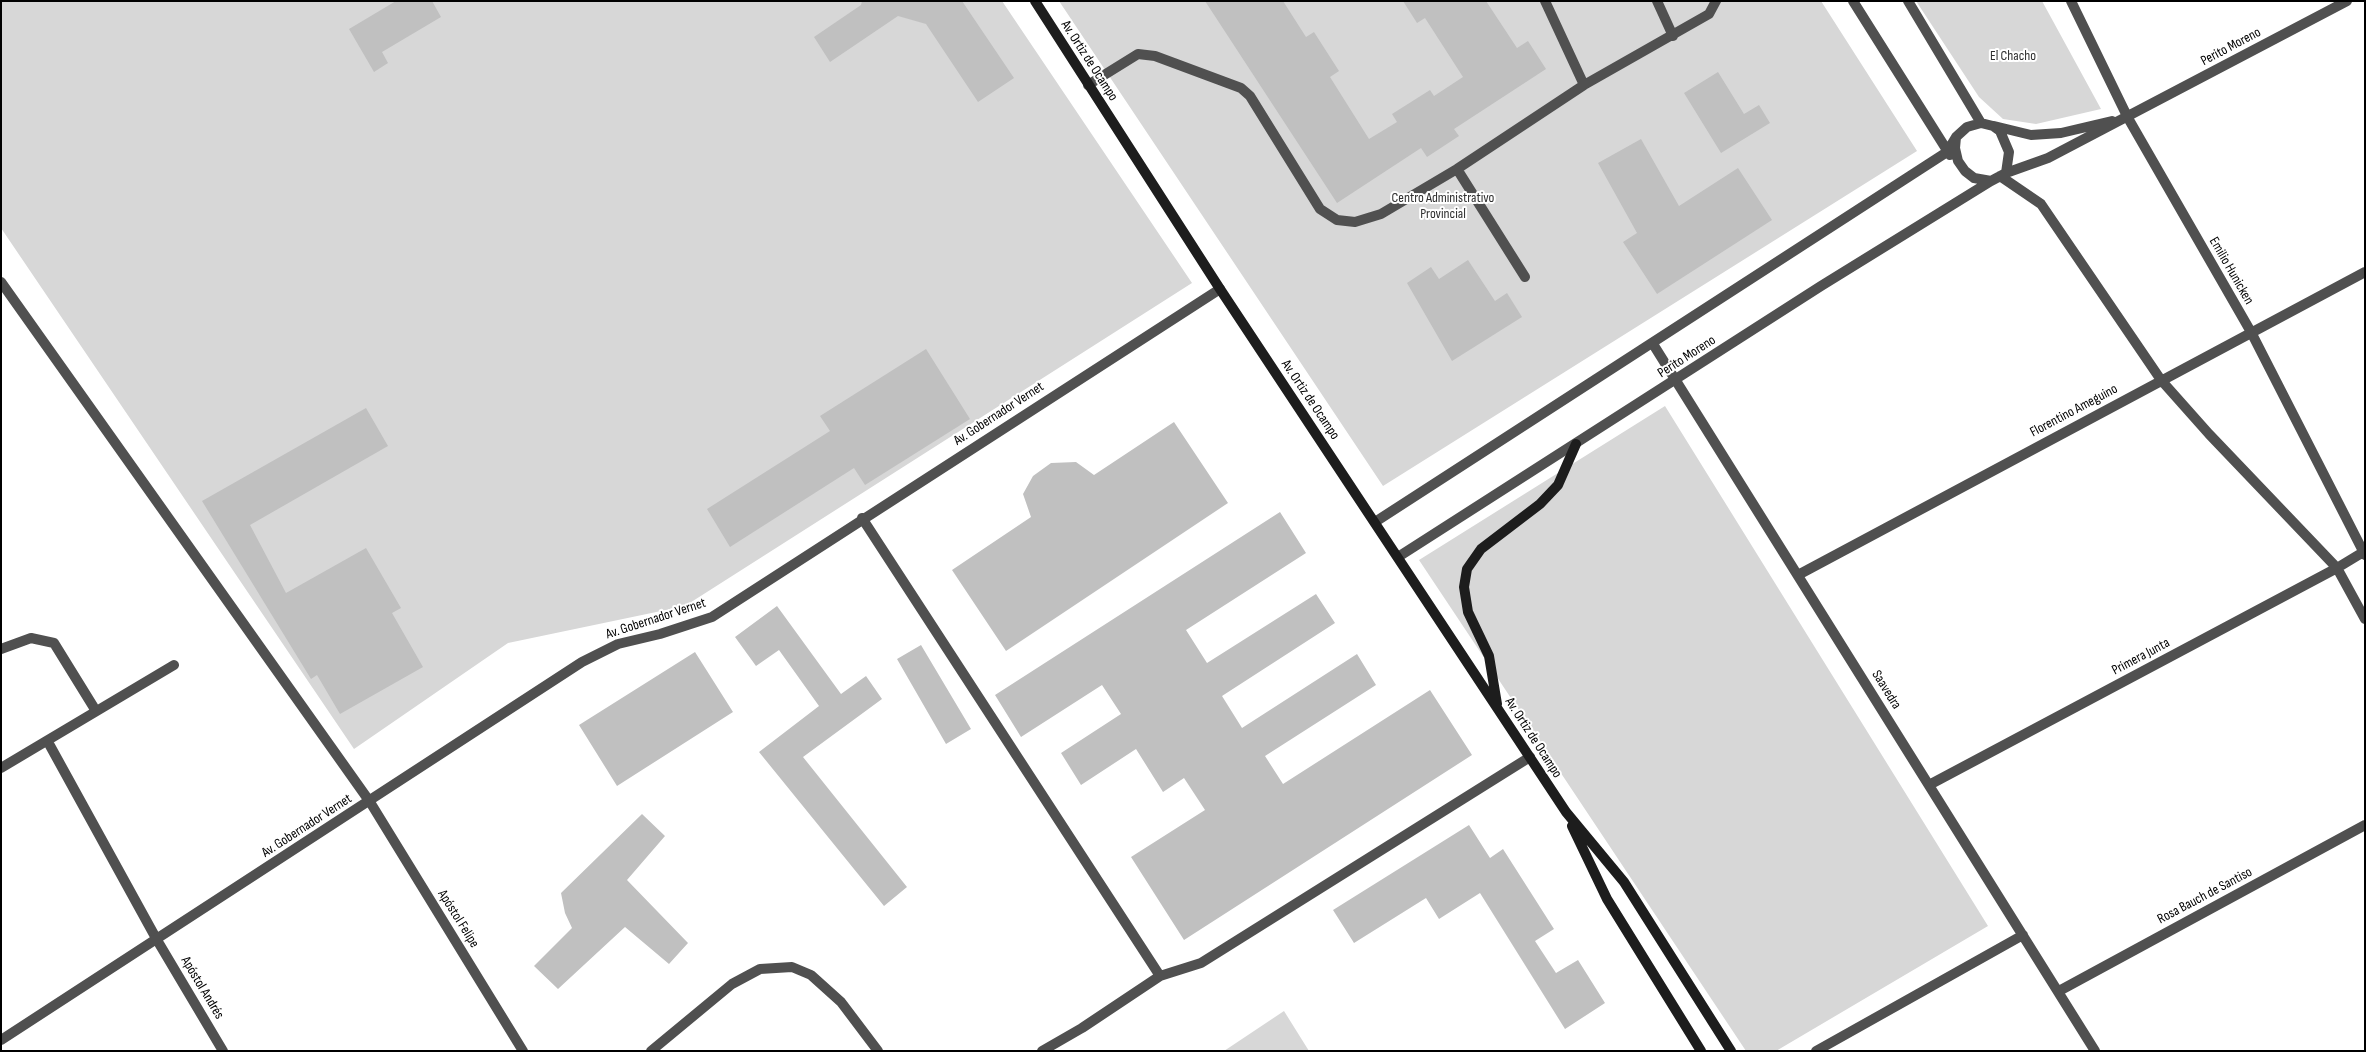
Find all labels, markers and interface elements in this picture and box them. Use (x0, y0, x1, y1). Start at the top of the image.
street label: Av. Ortiz de Ocampo (1057, 18, 1121, 104)
street label: Perito Moreno (2198, 24, 2264, 70)
park label: El Chacho (1990, 48, 2036, 64)
park label: Centro Administrativo Provincial (1392, 190, 1494, 222)
street label: Emilio Hunicken (2205, 234, 2257, 308)
street label: Perito Moreno (1655, 332, 1719, 382)
street label: Av. Ortiz de Ocampo (1277, 357, 1343, 443)
street label: Av. Gobernador Vernet (951, 379, 1047, 449)
street label: Florentino Ameguino (2027, 381, 2121, 441)
street label: Av. Gobernador Vernet (604, 595, 708, 643)
street label: Primera Junta (2109, 635, 2173, 679)
street label: Saavedra (1868, 667, 1904, 713)
street label: Av. Ortiz de Ocampo (1501, 695, 1565, 781)
street label: Av. Gobernador Vernet (259, 791, 355, 861)
street label: Rosa Bauch de Santiso (2155, 864, 2255, 928)
street label: Apóstol Felipe (434, 887, 482, 951)
street label: Apóstol Andrés (177, 954, 227, 1022)

